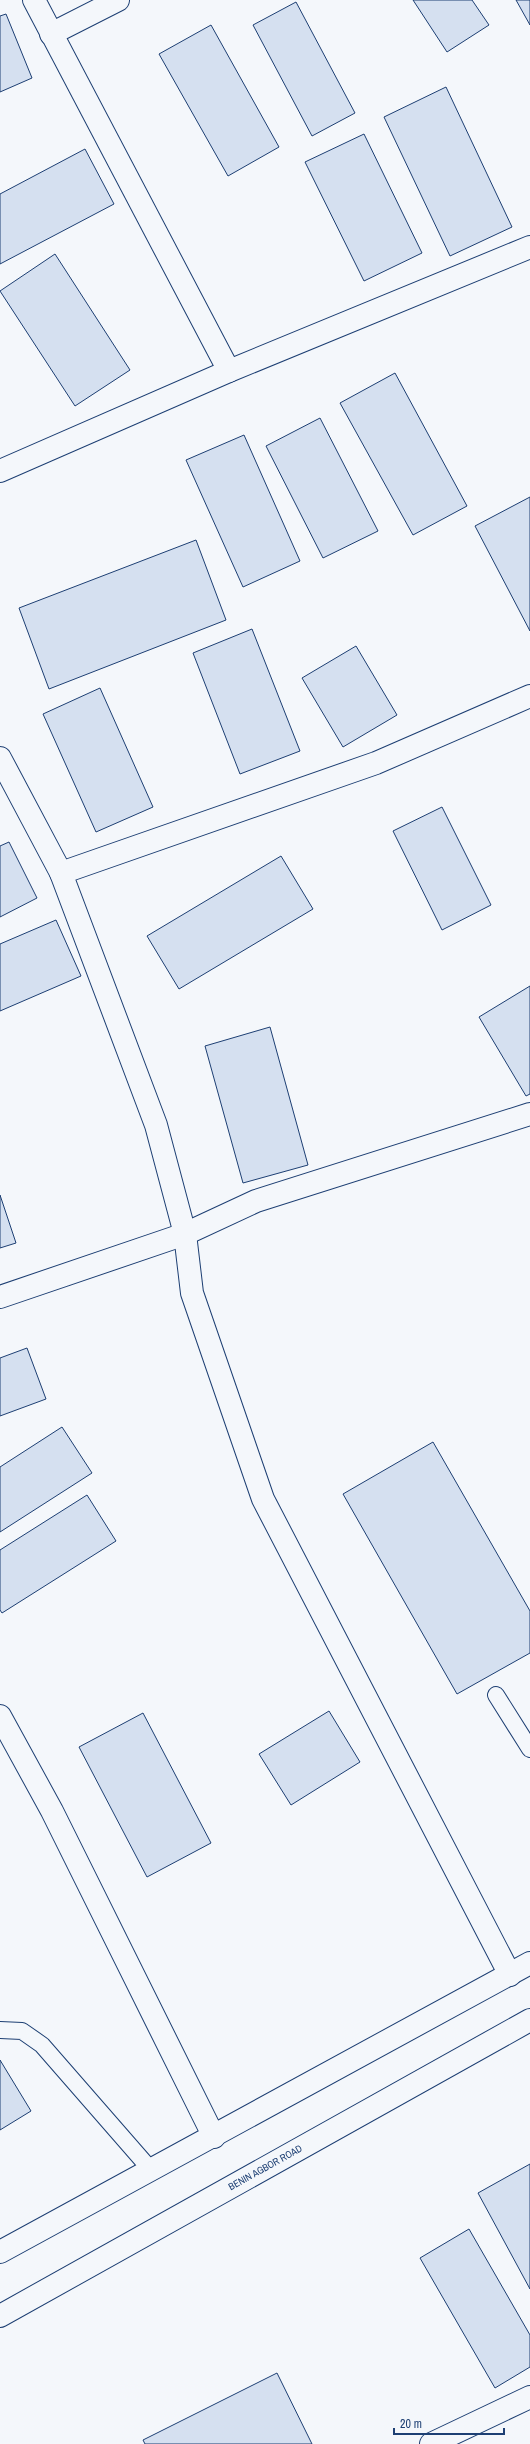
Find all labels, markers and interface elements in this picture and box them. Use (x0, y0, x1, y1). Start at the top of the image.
street label: BENIN AGBOR ROAD (226, 2142, 305, 2193)
scale bar (394, 2410, 504, 2436)
text: 20 m (400, 2416, 422, 2432)

